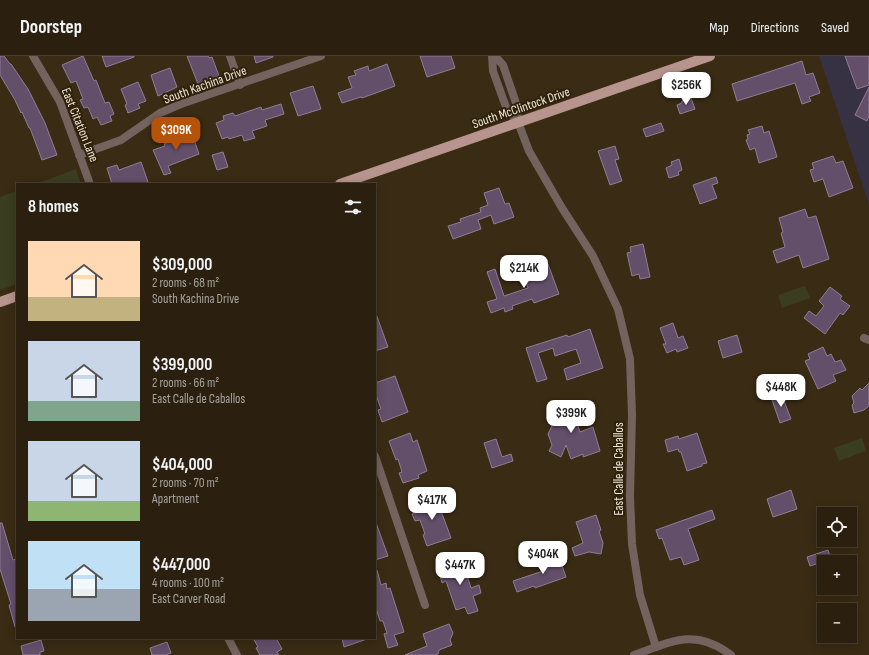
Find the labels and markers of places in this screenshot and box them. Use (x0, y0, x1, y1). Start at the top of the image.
pin: $256K (658, 72, 714, 106)
pin: $309K (148, 117, 204, 151)
pin: $214K (496, 255, 552, 289)
pin: $448K (753, 374, 809, 408)
pin: $399K (543, 400, 599, 434)
pin: $417K (404, 487, 460, 521)
pin: $404K (515, 541, 571, 575)
pin: $447K (432, 552, 488, 586)

